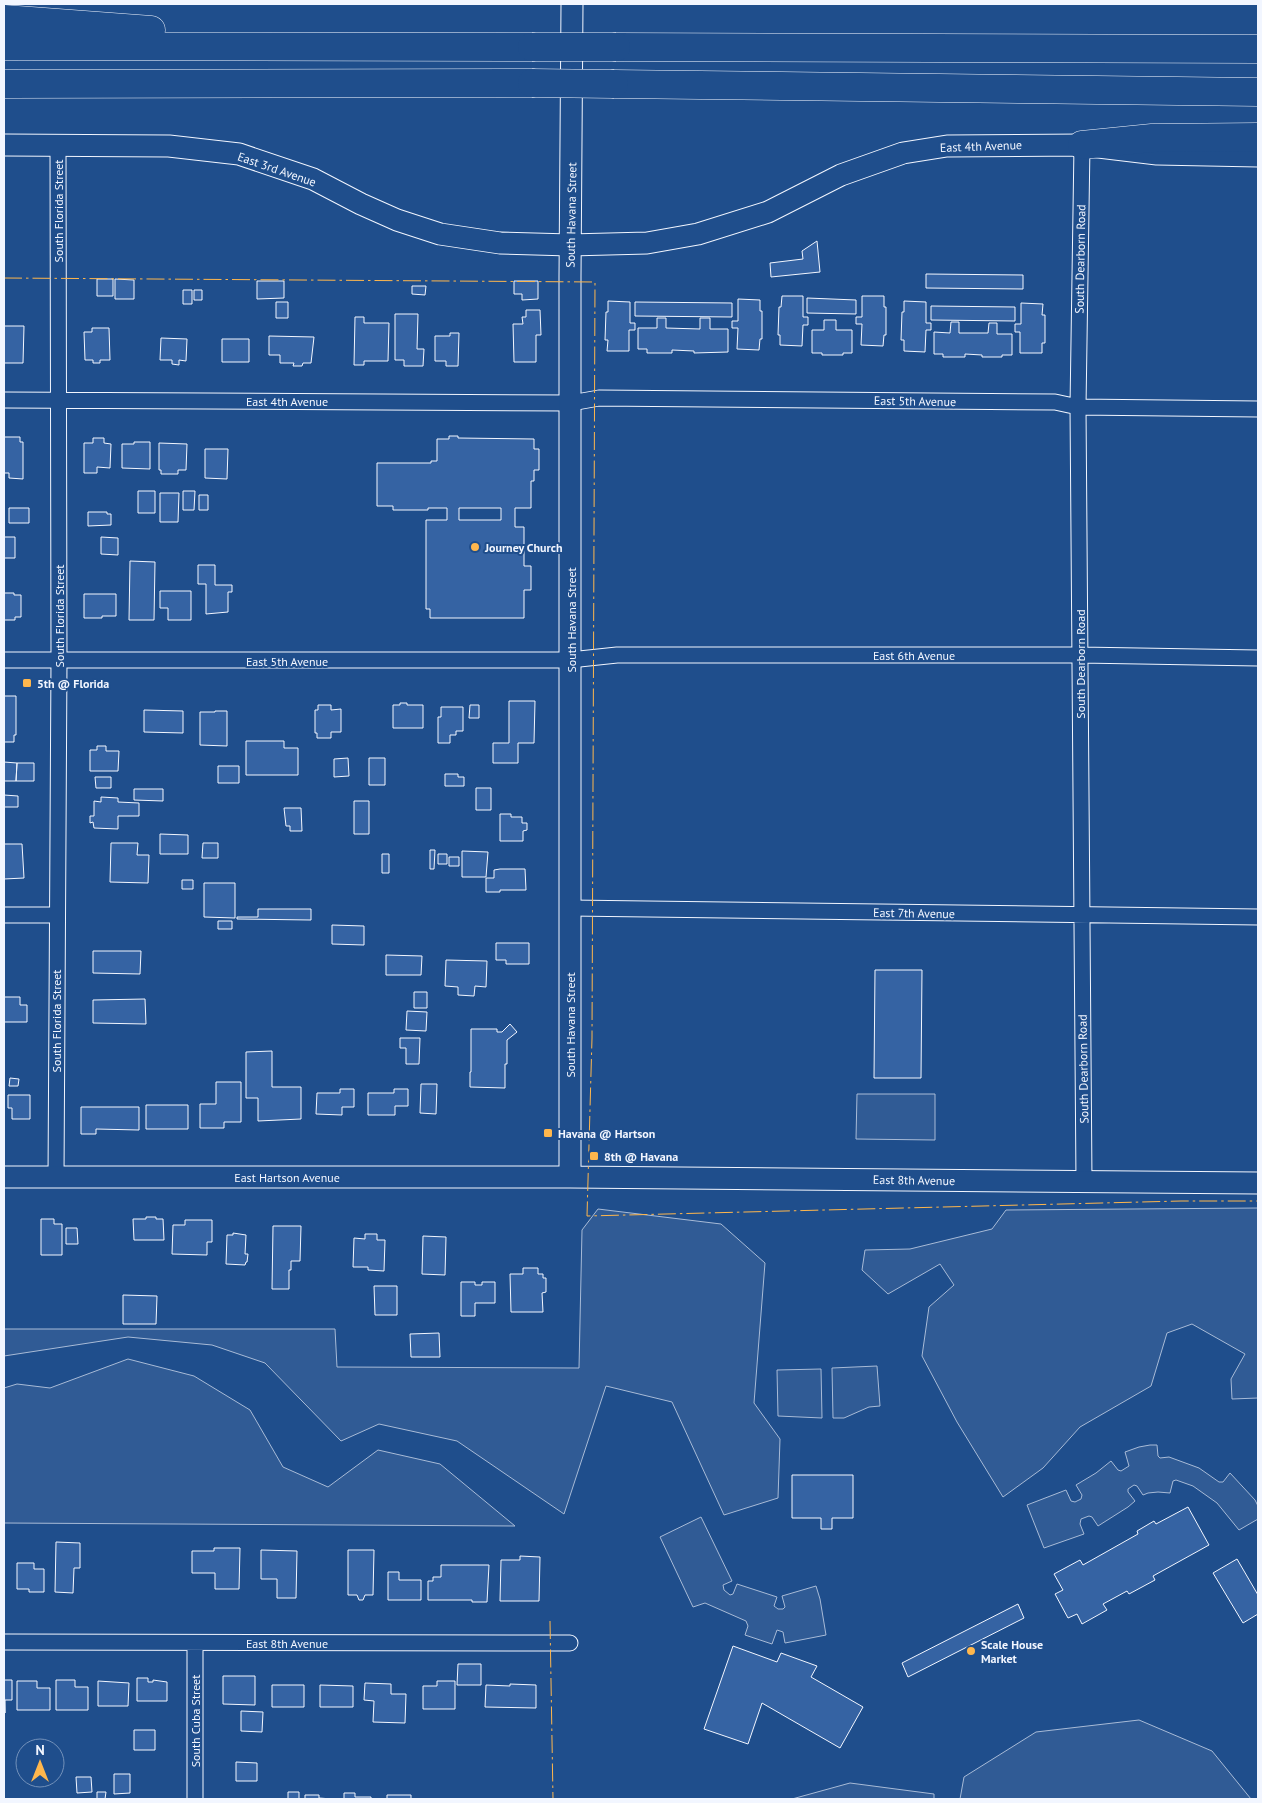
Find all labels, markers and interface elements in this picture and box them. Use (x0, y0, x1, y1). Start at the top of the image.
street label: East 4th Avenue (940, 137, 1022, 155)
street label: East 3rd Avenue (236, 149, 318, 189)
street label: South Florida Street (51, 160, 66, 262)
street label: South Havana Street (563, 162, 579, 268)
street label: South Dearborn Road (1072, 204, 1088, 314)
street label: East 5th Avenue (874, 393, 956, 409)
street label: East 4th Avenue (246, 394, 328, 409)
place label: Journey Church (484, 540, 562, 555)
marker: Journey Church (469, 541, 481, 553)
street label: South Florida Street (52, 565, 67, 667)
street label: South Havana Street (564, 567, 579, 673)
street label: South Dearborn Road (1073, 609, 1088, 719)
street label: East 6th Avenue (873, 648, 955, 663)
street label: East 5th Avenue (246, 654, 328, 669)
place label: 5th @ Florida (37, 676, 109, 691)
marker: 5th @ Florida (21, 677, 33, 689)
street label: East 7th Avenue (873, 905, 955, 921)
street label: South Florida Street (49, 970, 64, 1072)
street label: South Havana Street (563, 972, 578, 1078)
street label: South Dearborn Road (1075, 1014, 1091, 1124)
place label: Havana @ Hartson (558, 1126, 655, 1141)
marker: Havana @ Hartson (542, 1127, 554, 1139)
place label: 8th @ Havana (604, 1149, 678, 1164)
marker: 8th @ Havana (588, 1150, 600, 1162)
street label: East Hartson Avenue (234, 1170, 340, 1185)
street label: East 8th Avenue (873, 1172, 955, 1188)
street label: East 8th Avenue (246, 1636, 328, 1651)
place label: Scale House Market (981, 1637, 1043, 1666)
marker: Scale House Market (965, 1645, 977, 1657)
street label: South Cuba Street (188, 1675, 203, 1767)
north arrow (15, 1738, 65, 1788)
text: N (35, 1741, 45, 1759)

